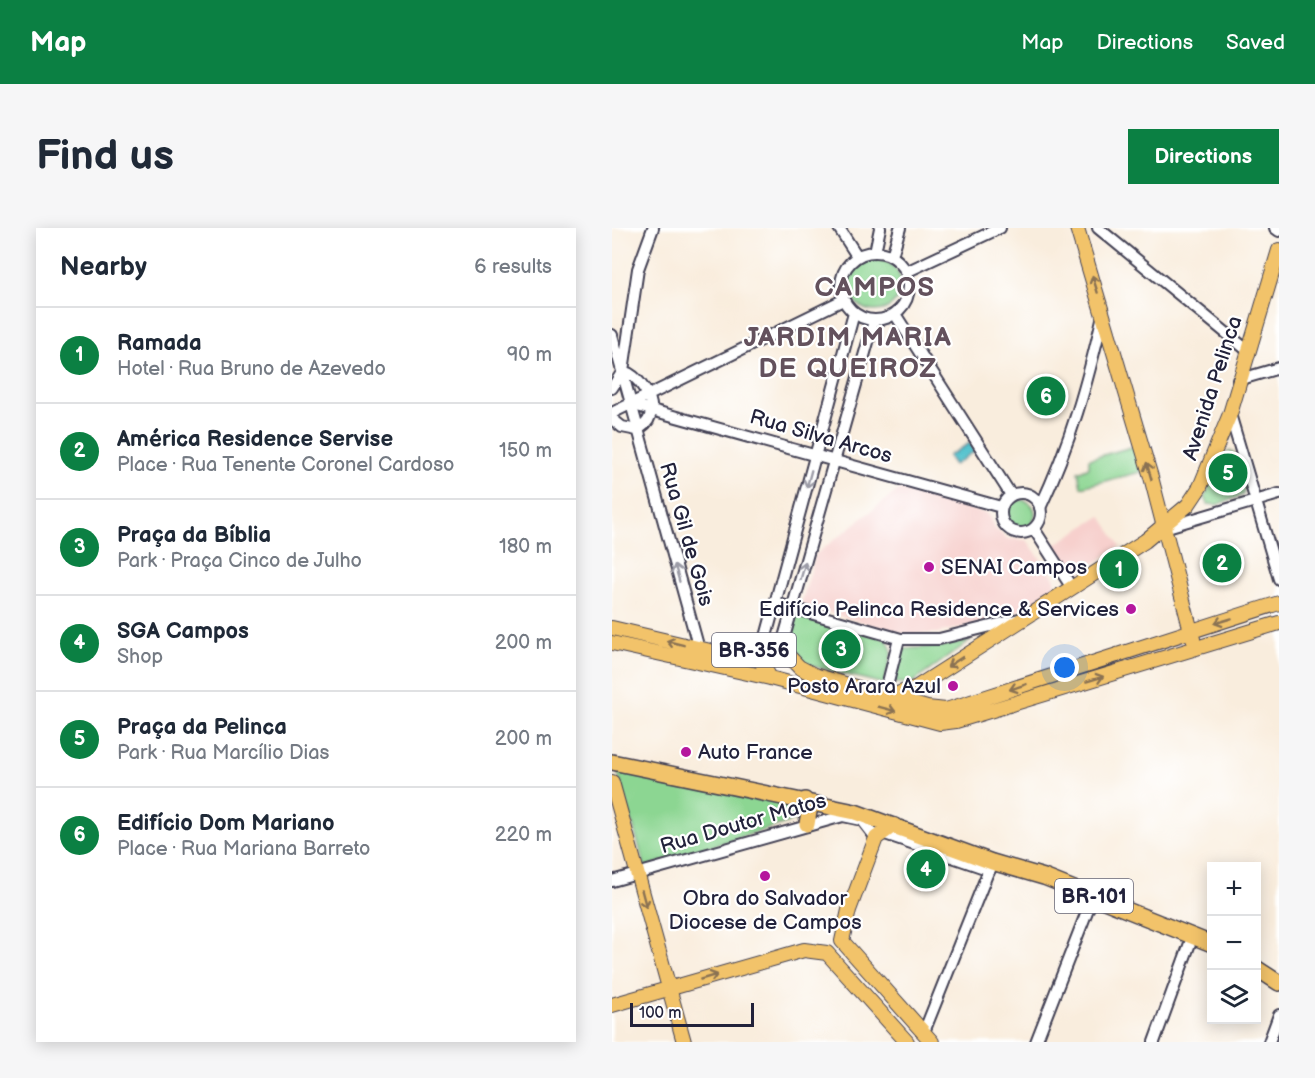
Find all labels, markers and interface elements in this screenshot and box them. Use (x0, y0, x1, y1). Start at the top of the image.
text: Map (30, 26, 86, 59)
text: Map (1021, 30, 1064, 55)
text: Directions (1097, 30, 1193, 55)
text: Saved (1226, 30, 1285, 55)
button: Directions (1128, 129, 1279, 184)
text: Find us (36, 131, 174, 182)
text: Nearby (60, 252, 147, 283)
text: 6 results (474, 255, 552, 279)
district label: CAMPOS (815, 272, 936, 304)
one-way arrow (1089, 275, 1100, 294)
street label: Avenida Pelinca (1177, 313, 1248, 463)
district label: JARDIM MARIA DE QUEIROZ (744, 322, 952, 385)
text: Ramada (117, 330, 202, 357)
text: 1 (75, 343, 84, 367)
text: 90 m (507, 343, 552, 367)
text: Hotel · Rua Bruno de Azevedo (117, 357, 386, 381)
pin: 6 (1026, 374, 1066, 418)
street label: Rua Silva Arcos (747, 404, 895, 469)
text: América Residence Servise (117, 426, 393, 453)
text: 2 (74, 439, 85, 463)
text: 150 m (499, 439, 552, 463)
pin: 5 (1208, 450, 1248, 496)
text: Place · Rua Tenente Coronel Cardoso (117, 453, 454, 477)
street label: Rua Gil de Gois (654, 459, 719, 609)
one-way arrow (1143, 462, 1154, 481)
one-way arrow (802, 469, 814, 488)
text: Praça da Bíblia (117, 522, 271, 549)
text: 3 (74, 535, 85, 559)
text: 180 m (499, 535, 552, 559)
pin: 2 (1202, 540, 1242, 586)
pin: 1 (1100, 546, 1138, 592)
text: Park · Praça Cinco de Julho (117, 549, 362, 573)
place label: SENAI Campos (941, 555, 1087, 580)
marker: SENAI Campos (922, 560, 936, 574)
one-way arrow (798, 562, 809, 581)
one-way arrow (671, 564, 682, 583)
place label: Edifício Pelinca Residence & Services (759, 597, 1119, 622)
marker: Edifício Pelinca Residence & Services (1124, 602, 1138, 616)
one-way arrow (1214, 616, 1233, 627)
text: SGA Campos (117, 618, 249, 645)
pin: 3 (822, 626, 860, 672)
text: 4 (74, 631, 85, 655)
text: 200 m (495, 631, 552, 655)
road number: BR-356 (712, 633, 796, 667)
one-way arrow (666, 637, 685, 649)
text: Shop (117, 645, 163, 669)
your location (1050, 653, 1079, 682)
one-way arrow (947, 655, 964, 668)
one-way arrow (1085, 673, 1104, 684)
place label: Posto Arara Azul (787, 674, 941, 699)
marker: Posto Arara Azul (946, 679, 960, 693)
one-way arrow (1009, 683, 1028, 694)
one-way arrow (877, 704, 896, 716)
text: Praça da Pelinca (117, 714, 287, 741)
text: 5 (74, 727, 85, 751)
text: 200 m (495, 727, 552, 751)
place label: Auto France (698, 740, 813, 765)
text: Park · Rua Marcílio Dias (117, 741, 329, 765)
marker: Auto France (679, 745, 693, 759)
street label: Rua Doutor Matos (657, 788, 829, 859)
text: Edifício Dom Mariano (117, 810, 334, 837)
text: 6 (73, 823, 86, 847)
text: 220 m (495, 823, 552, 847)
text: Place · Rua Mariana Barreto (117, 837, 370, 861)
pin: 4 (906, 846, 946, 892)
map controls (1207, 862, 1261, 1024)
button: + (1207, 862, 1261, 916)
marker: Obra do Salvador Diocese de Campos (758, 869, 772, 883)
road number: BR-101 (1055, 879, 1133, 913)
place label: Obra do Salvador Diocese de Campos (668, 886, 862, 935)
one-way arrow (639, 889, 650, 908)
button: − (1207, 916, 1261, 970)
button: layers (1207, 970, 1261, 1024)
one-way arrow (699, 971, 718, 983)
scale bar (630, 1000, 754, 1028)
text: 100 m (639, 1004, 682, 1023)

